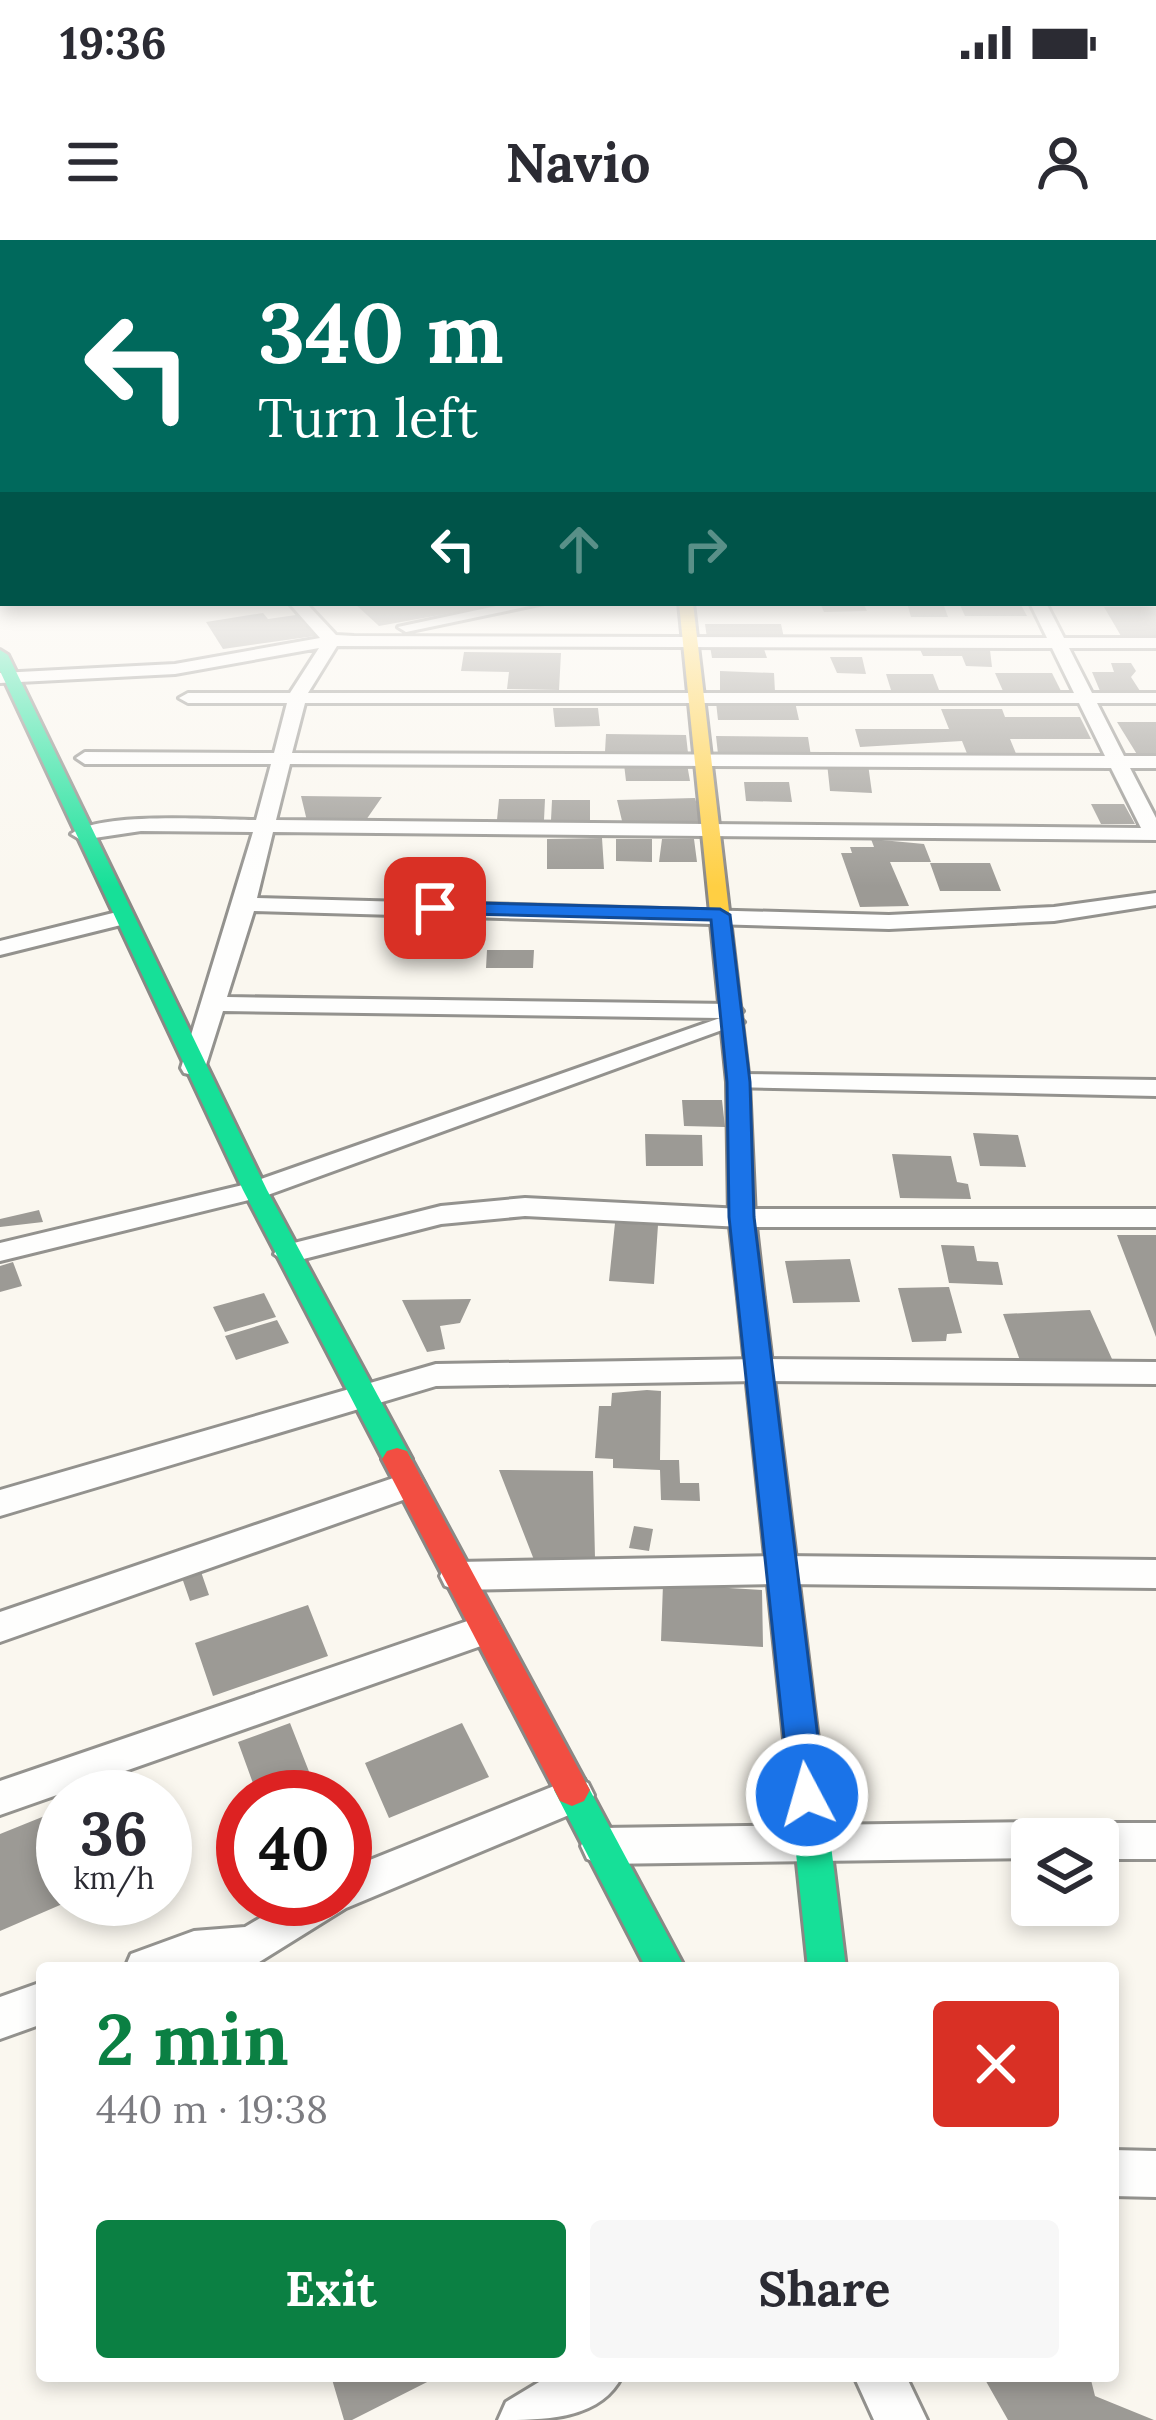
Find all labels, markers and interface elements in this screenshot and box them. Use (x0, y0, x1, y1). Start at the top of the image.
text: 19:36 (60, 14, 167, 71)
text: Navio (505, 128, 651, 197)
icon: menu (60, 129, 126, 195)
icon: person (1030, 129, 1096, 195)
text: 340 m (258, 278, 504, 386)
icon: left (60, 288, 216, 444)
text: Turn left (258, 383, 478, 452)
icon: left (420, 516, 486, 582)
icon: ahead (546, 516, 612, 582)
icon: right (672, 516, 738, 582)
pin (384, 857, 486, 959)
icon: arrive (402, 875, 468, 941)
position arrow (744, 1732, 870, 1858)
speed limit sign: 40 (216, 1770, 372, 1926)
text: 36 (80, 1795, 148, 1871)
map controls (1011, 1818, 1119, 1926)
button: layers (1011, 1818, 1119, 1926)
text: km/h (73, 1859, 155, 1897)
text: 2 min (96, 1993, 289, 2085)
button: close (933, 2001, 1059, 2127)
text: 440 m · 19:38 (96, 2084, 328, 2134)
button: Exit (96, 2220, 566, 2358)
button: Share (590, 2220, 1059, 2358)

